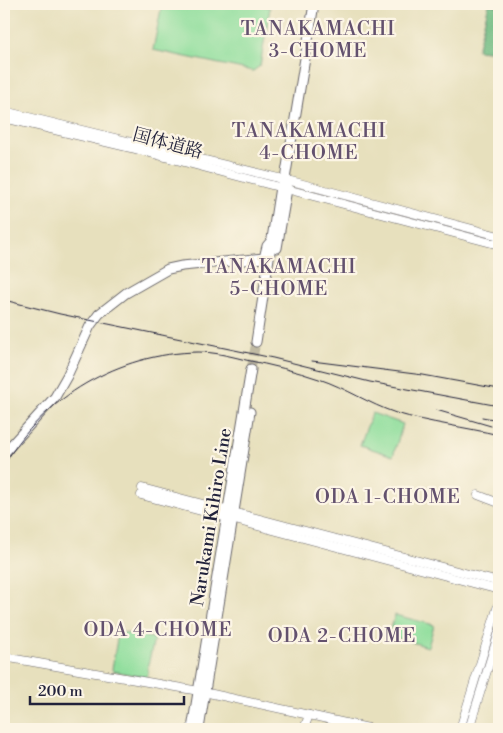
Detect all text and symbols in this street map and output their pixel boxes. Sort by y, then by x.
district label: TANAKAMACHI 3-CHOME [241,17,395,63]
district label: TANAKAMACHI 4-CHOME [232,119,386,165]
street label: 国体道路 [130,123,206,164]
district label: TANAKAMACHI 5-CHOME [202,255,356,301]
street label: Narukami Kihiro Line [186,426,237,608]
district label: ODA 1-CHOME [315,485,461,509]
district label: ODA 4-CHOME [83,618,233,642]
district label: ODA 2-CHOME [268,624,416,648]
scale bar [30,673,184,705]
text: 200 m [38,682,83,701]

